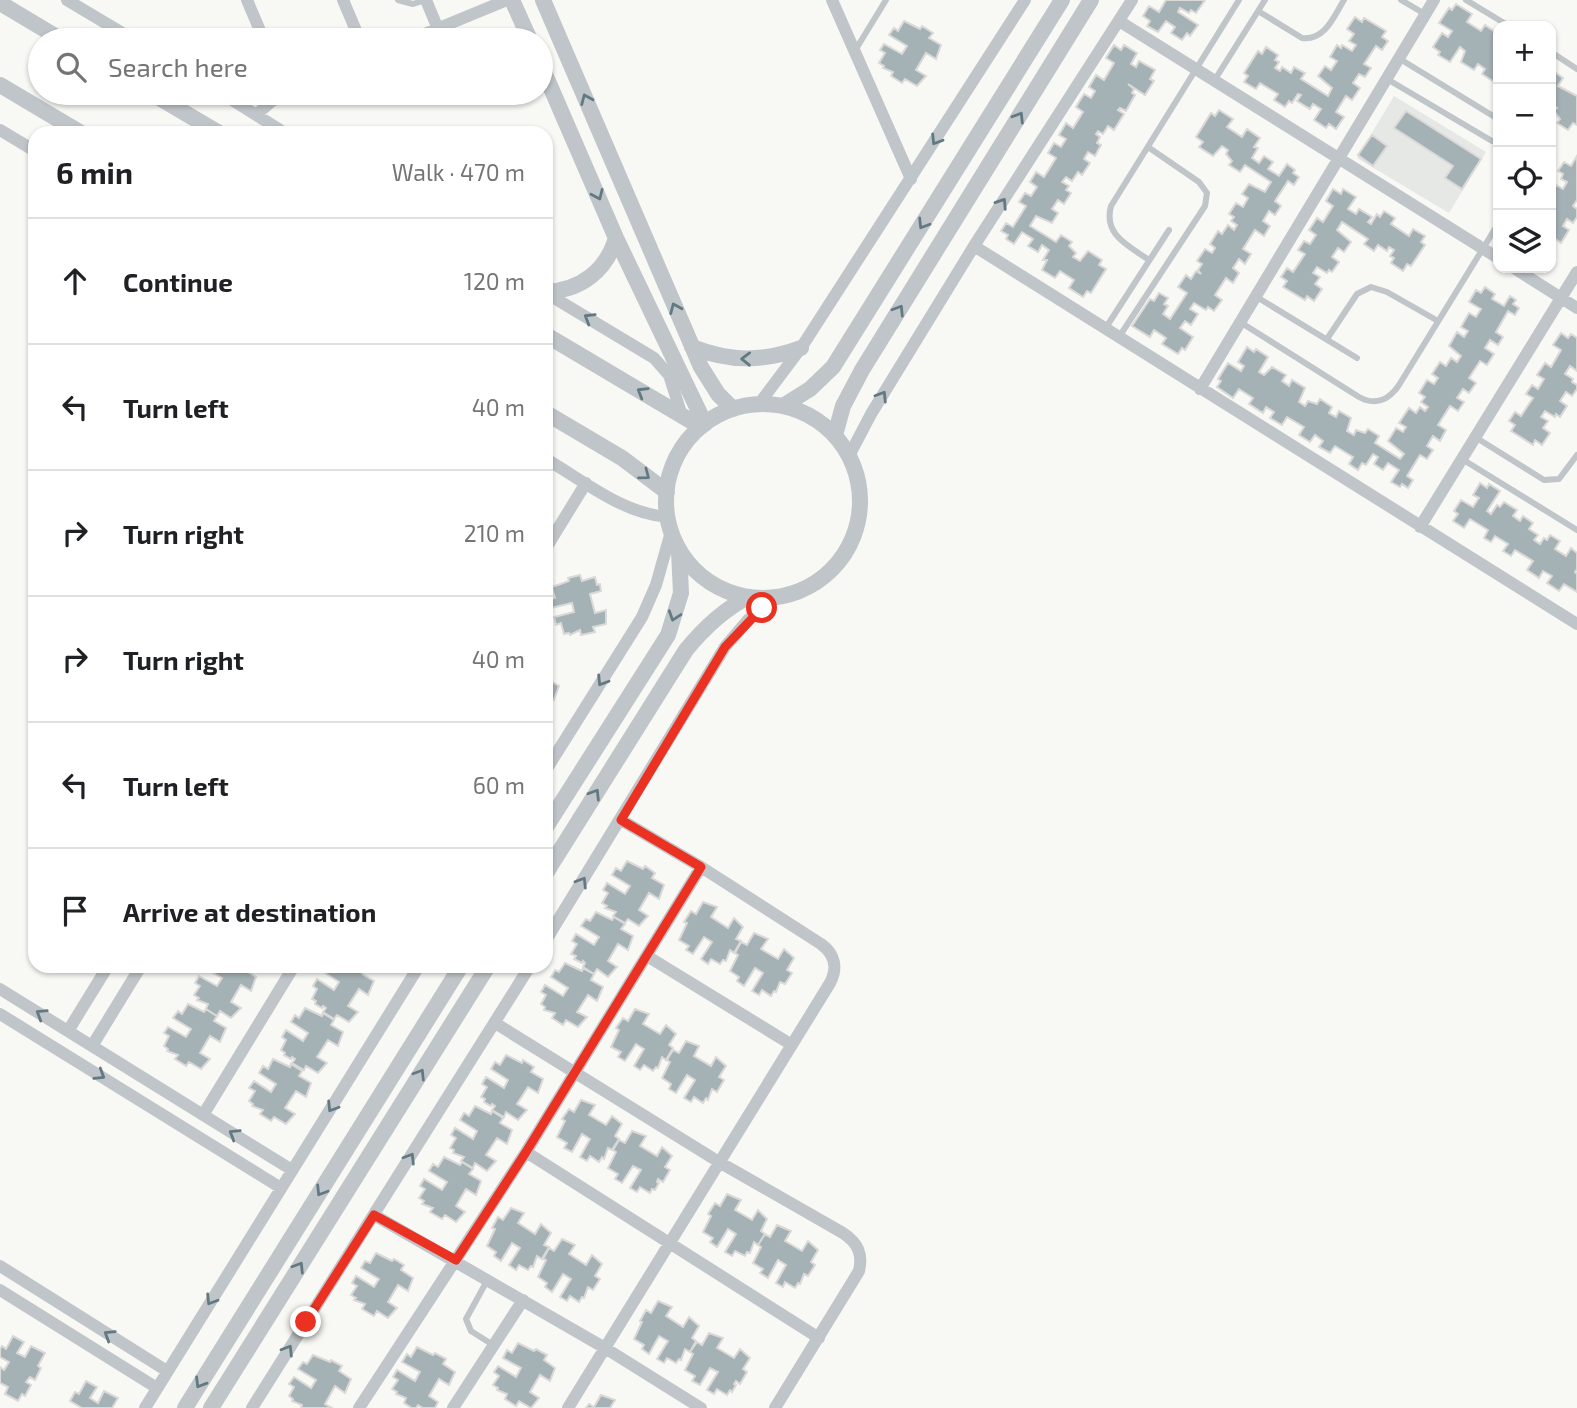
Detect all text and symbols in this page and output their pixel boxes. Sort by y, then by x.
map controls [1493,21,1556,273]
button: + [1493,21,1556,84]
search box [28,28,553,105]
icon: search [52,48,90,86]
text: Search here [108,51,248,82]
button: − [1493,84,1556,147]
one-way arrow [580,94,594,106]
one-way arrow [1010,111,1023,124]
one-way arrow [931,133,944,146]
button: locate [1493,147,1556,210]
text: 6 min [56,154,133,190]
text: Walk · 470 m [392,158,525,186]
one-way arrow [590,188,604,200]
one-way arrow [993,198,1006,211]
button: layers [1493,210,1556,273]
one-way arrow [918,217,931,230]
icon: ahead [56,262,94,300]
text: Continue [123,266,233,297]
text: 120 m [464,267,525,295]
one-way arrow [669,303,683,316]
one-way arrow [890,305,903,318]
one-way arrow [583,314,596,327]
one-way arrow [741,351,751,367]
one-way arrow [637,387,650,400]
icon: left [56,388,94,426]
one-way arrow [873,391,886,404]
text: Turn left [123,392,229,423]
text: 40 m [472,393,525,421]
one-way arrow [638,467,650,479]
icon: right [56,514,94,552]
text: Turn right [123,518,244,549]
text: 210 m [464,519,525,547]
route start [746,592,777,623]
one-way arrow [668,610,683,622]
icon: right [56,640,94,678]
text: Turn right [123,644,244,675]
text: 40 m [472,645,525,673]
one-way arrow [598,674,611,687]
icon: left [56,766,94,804]
text: Turn left [123,770,229,801]
text: 60 m [473,771,525,799]
one-way arrow [587,789,600,802]
one-way arrow [573,877,586,890]
icon: arrive [56,892,94,930]
text: Arrive at destination [123,896,376,927]
one-way arrow [36,1010,49,1023]
one-way arrow [92,1067,105,1080]
one-way arrow [411,1069,424,1082]
one-way arrow [327,1100,340,1113]
one-way arrow [229,1130,242,1143]
one-way arrow [401,1153,414,1166]
one-way arrow [317,1183,330,1196]
one-way arrow [291,1262,304,1275]
one-way arrow [207,1293,220,1306]
route end [290,1306,321,1337]
one-way arrow [104,1330,117,1343]
one-way arrow [280,1345,293,1358]
one-way arrow [195,1375,208,1388]

